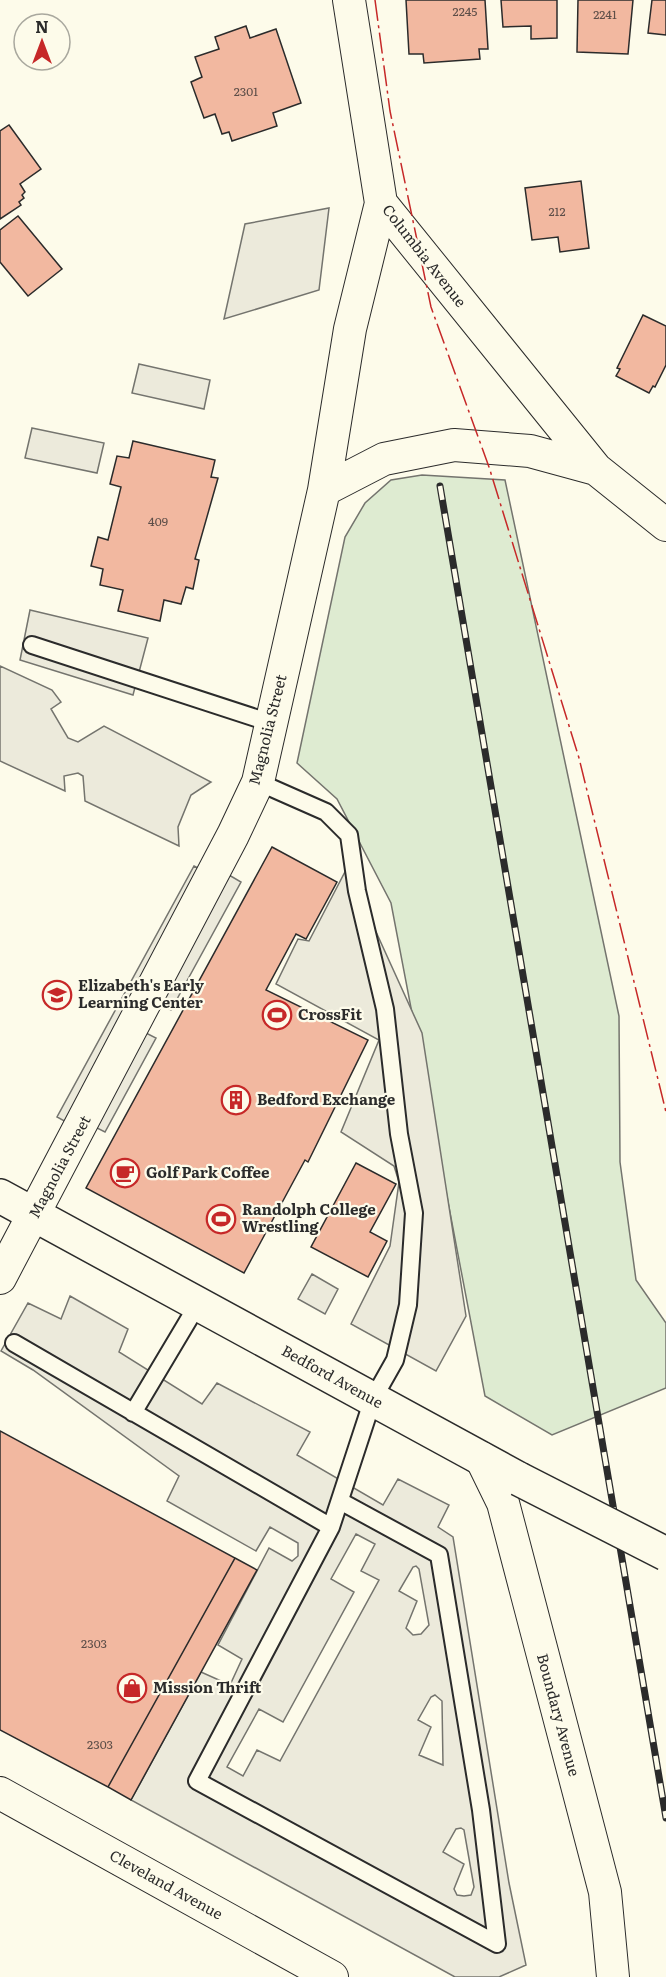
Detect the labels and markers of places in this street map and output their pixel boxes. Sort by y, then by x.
place label: Elizabeth's Early Learning Center [78,973,205,1013]
school or university icon: Elizabeth's Early Learning Center [41,979,73,1011]
sports icon: CrossFit [261,999,293,1031]
place label: CrossFit [298,1002,362,1025]
building icon: Bedford Exchange [220,1084,252,1116]
place label: Bedford Exchange [257,1087,396,1110]
cafe icon: Golf Park Coffee [109,1157,141,1189]
place label: Golf Park Coffee [146,1160,270,1183]
place label: Randolph College Wrestling [242,1197,376,1237]
sports icon: Randolph College Wrestling [205,1203,237,1235]
shop icon: Mission Thrift [116,1672,148,1704]
place label: Mission Thrift [153,1675,262,1698]

